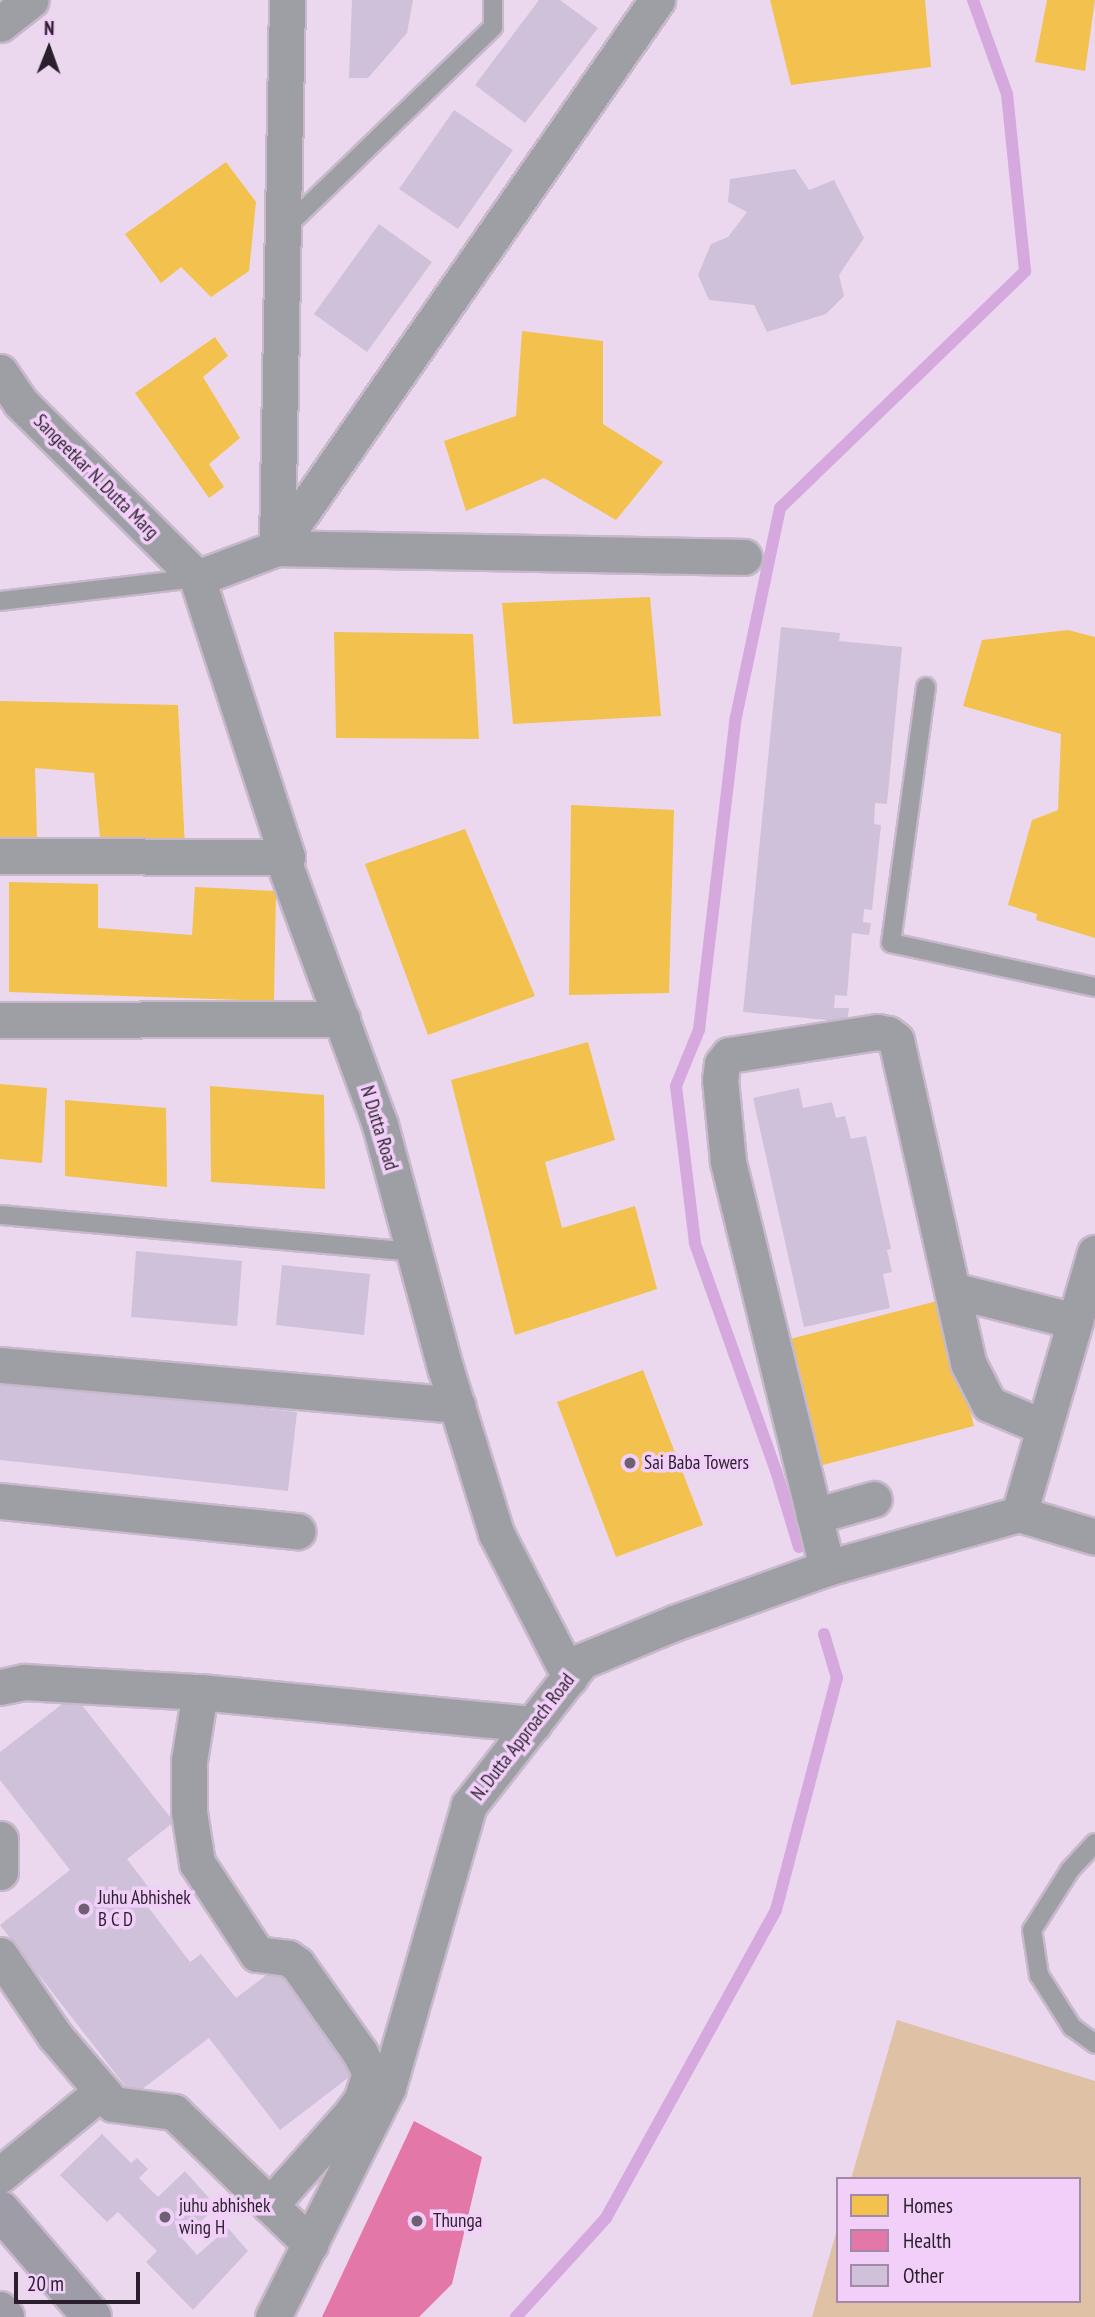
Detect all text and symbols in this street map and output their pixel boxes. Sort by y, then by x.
north arrow [14,14,84,84]
text: N [44,16,55,40]
street label: Sangeetkar N. Dutta Marg [28,409,164,545]
street label: N Dutta Road [355,1083,403,1173]
place label: Sai Baba Towers [644,1452,749,1474]
marker: Sai Baba Towers [622,1455,638,1471]
street label: N. Dutta Approach Road [466,1669,580,1805]
place label: Juhu Abhishek B C D [98,1887,191,1931]
marker: Juhu Abhishek B C D [76,1901,92,1917]
legend [836,2177,1081,2303]
text: Homes [903,2192,953,2219]
place label: juhu abhishek wing H [179,2195,270,2239]
marker: juhu abhishek wing H [157,2209,173,2225]
place label: Thunga [433,2210,482,2232]
marker: Thunga [407,2211,427,2231]
text: Health [903,2227,951,2254]
scale bar [18,2258,144,2302]
text: Other [903,2262,944,2289]
text: 20 m [27,2270,64,2297]

